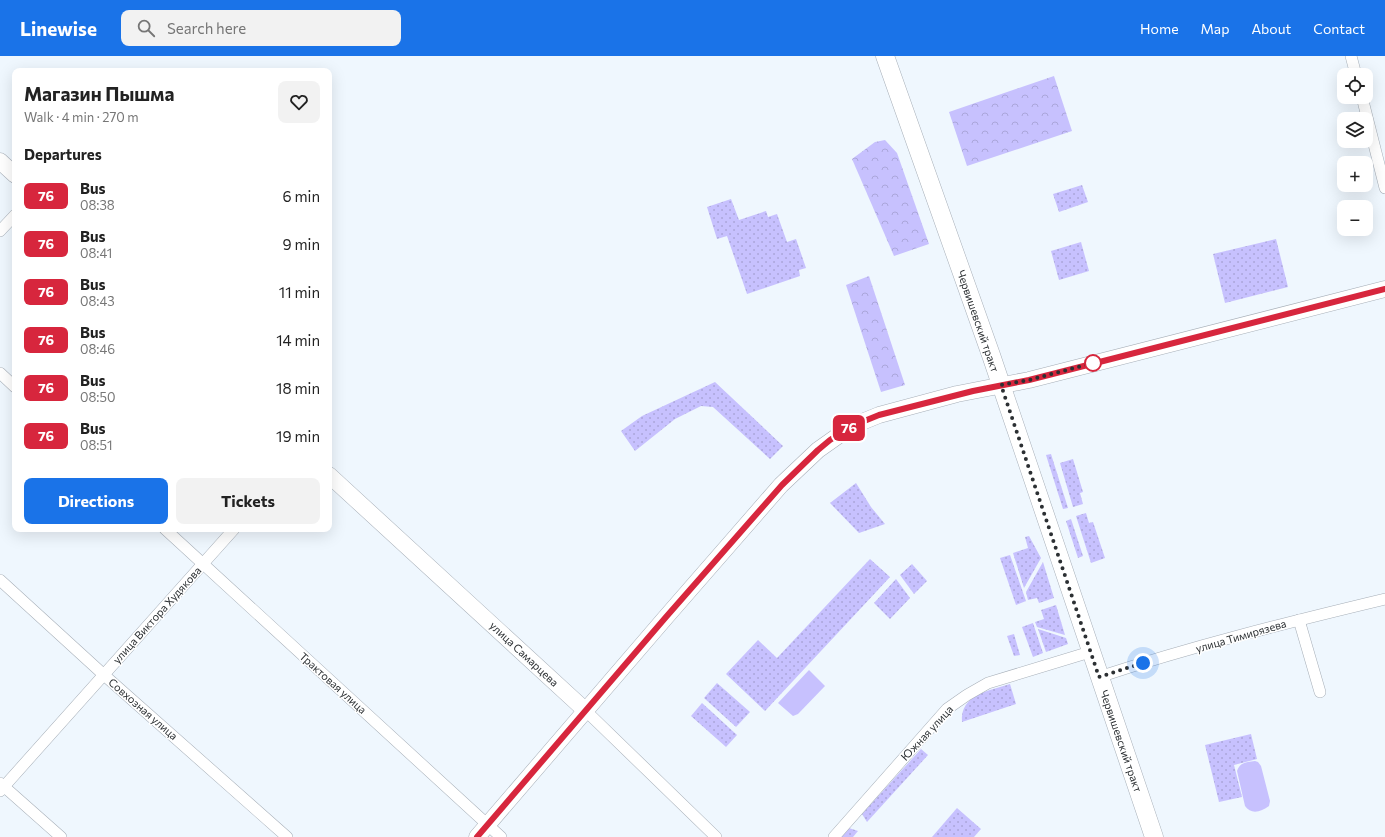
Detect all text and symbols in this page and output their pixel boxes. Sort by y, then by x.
search box [121,10,401,46]
text: Linewise [20,17,97,40]
icon: search [135,17,157,39]
text: Search here [167,19,246,37]
text: Home [1140,20,1179,37]
text: Map [1201,20,1229,37]
text: About [1251,20,1291,37]
text: Contact [1313,20,1365,37]
map controls [1337,68,1373,236]
button: locate [1337,68,1373,104]
button: heart [278,81,320,123]
text: Магазин Пышма [24,82,174,105]
text: Walk · 4 min · 270 m [24,109,139,125]
button: layers [1337,112,1373,148]
text: Departures [24,145,102,163]
button: + [1337,156,1373,192]
text: Bus [80,179,105,197]
text: 76 [38,187,54,204]
text: 6 min [282,187,320,205]
text: 08:38 [80,197,115,213]
button: − [1337,200,1373,236]
text: Bus [80,227,105,245]
text: 76 [38,235,54,252]
text: 9 min [282,235,320,253]
text: 08:41 [80,245,112,261]
street label: Червишевский тракт [955,268,1002,374]
text: Bus [80,275,105,293]
text: 76 [38,283,54,300]
text: 11 min [279,283,320,301]
text: 08:43 [80,293,115,309]
text: Bus [80,323,105,341]
text: 76 [38,331,54,348]
text: 14 min [276,331,320,349]
text: 08:46 [80,341,115,357]
unlabelled marker [1084,354,1102,372]
text: Bus [80,371,105,389]
text: 76 [38,379,54,396]
text: 18 min [276,379,320,397]
text: 08:50 [80,389,115,405]
line badge: 76 [831,415,867,441]
text: Bus [80,419,105,437]
text: 76 [841,419,857,436]
text: 76 [38,427,54,444]
text: 19 min [276,427,320,445]
text: 08:51 [80,437,112,453]
button: Directions [24,478,168,524]
button: Tickets [176,478,320,524]
street label: улица Виктора Худякова [110,564,204,666]
street label: улица Тимирязева [1194,616,1288,655]
street label: улица Самарцева [487,618,561,689]
street label: Трактовая улица [297,649,369,716]
your location [1133,653,1153,673]
street label: Совхозная улица [106,675,181,742]
street label: Червишевский тракт [1098,688,1145,794]
street label: Южная улица [898,702,955,763]

